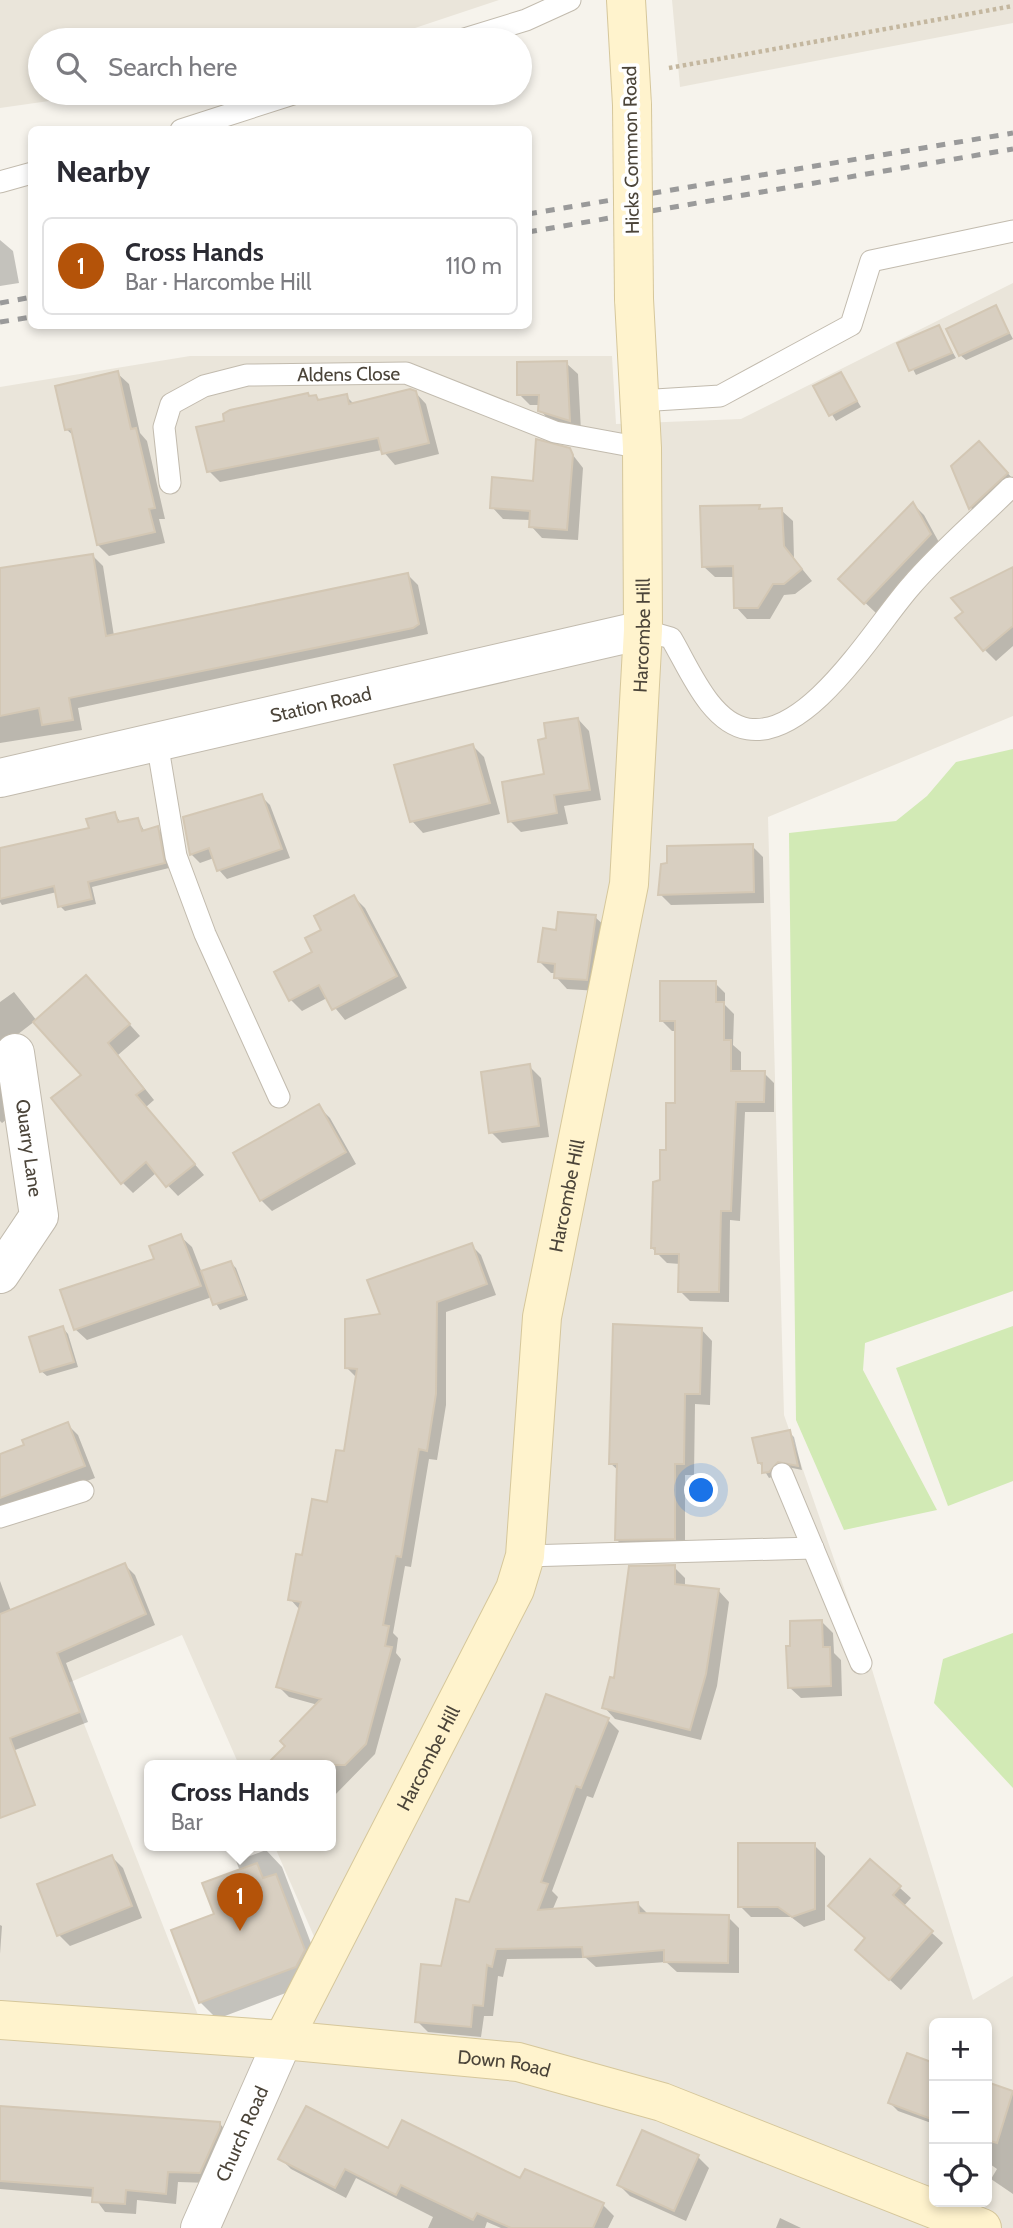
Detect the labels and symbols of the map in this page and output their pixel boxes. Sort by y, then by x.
street label: Hicks Common Road [618,66,644,234]
street label: Aldens Close [297,362,401,386]
street label: Harcombe Hill [628,577,655,693]
street label: Station Road [268,681,373,727]
street label: Quarry Lane [11,1098,47,1199]
street label: Harcombe Hill [544,1137,589,1254]
your location [684,1473,718,1507]
street label: Harcombe Hill [392,1701,465,1814]
pin: 1 [217,1873,263,1931]
street label: Down Road [456,2045,553,2082]
street label: Church Road [210,2082,273,2185]

